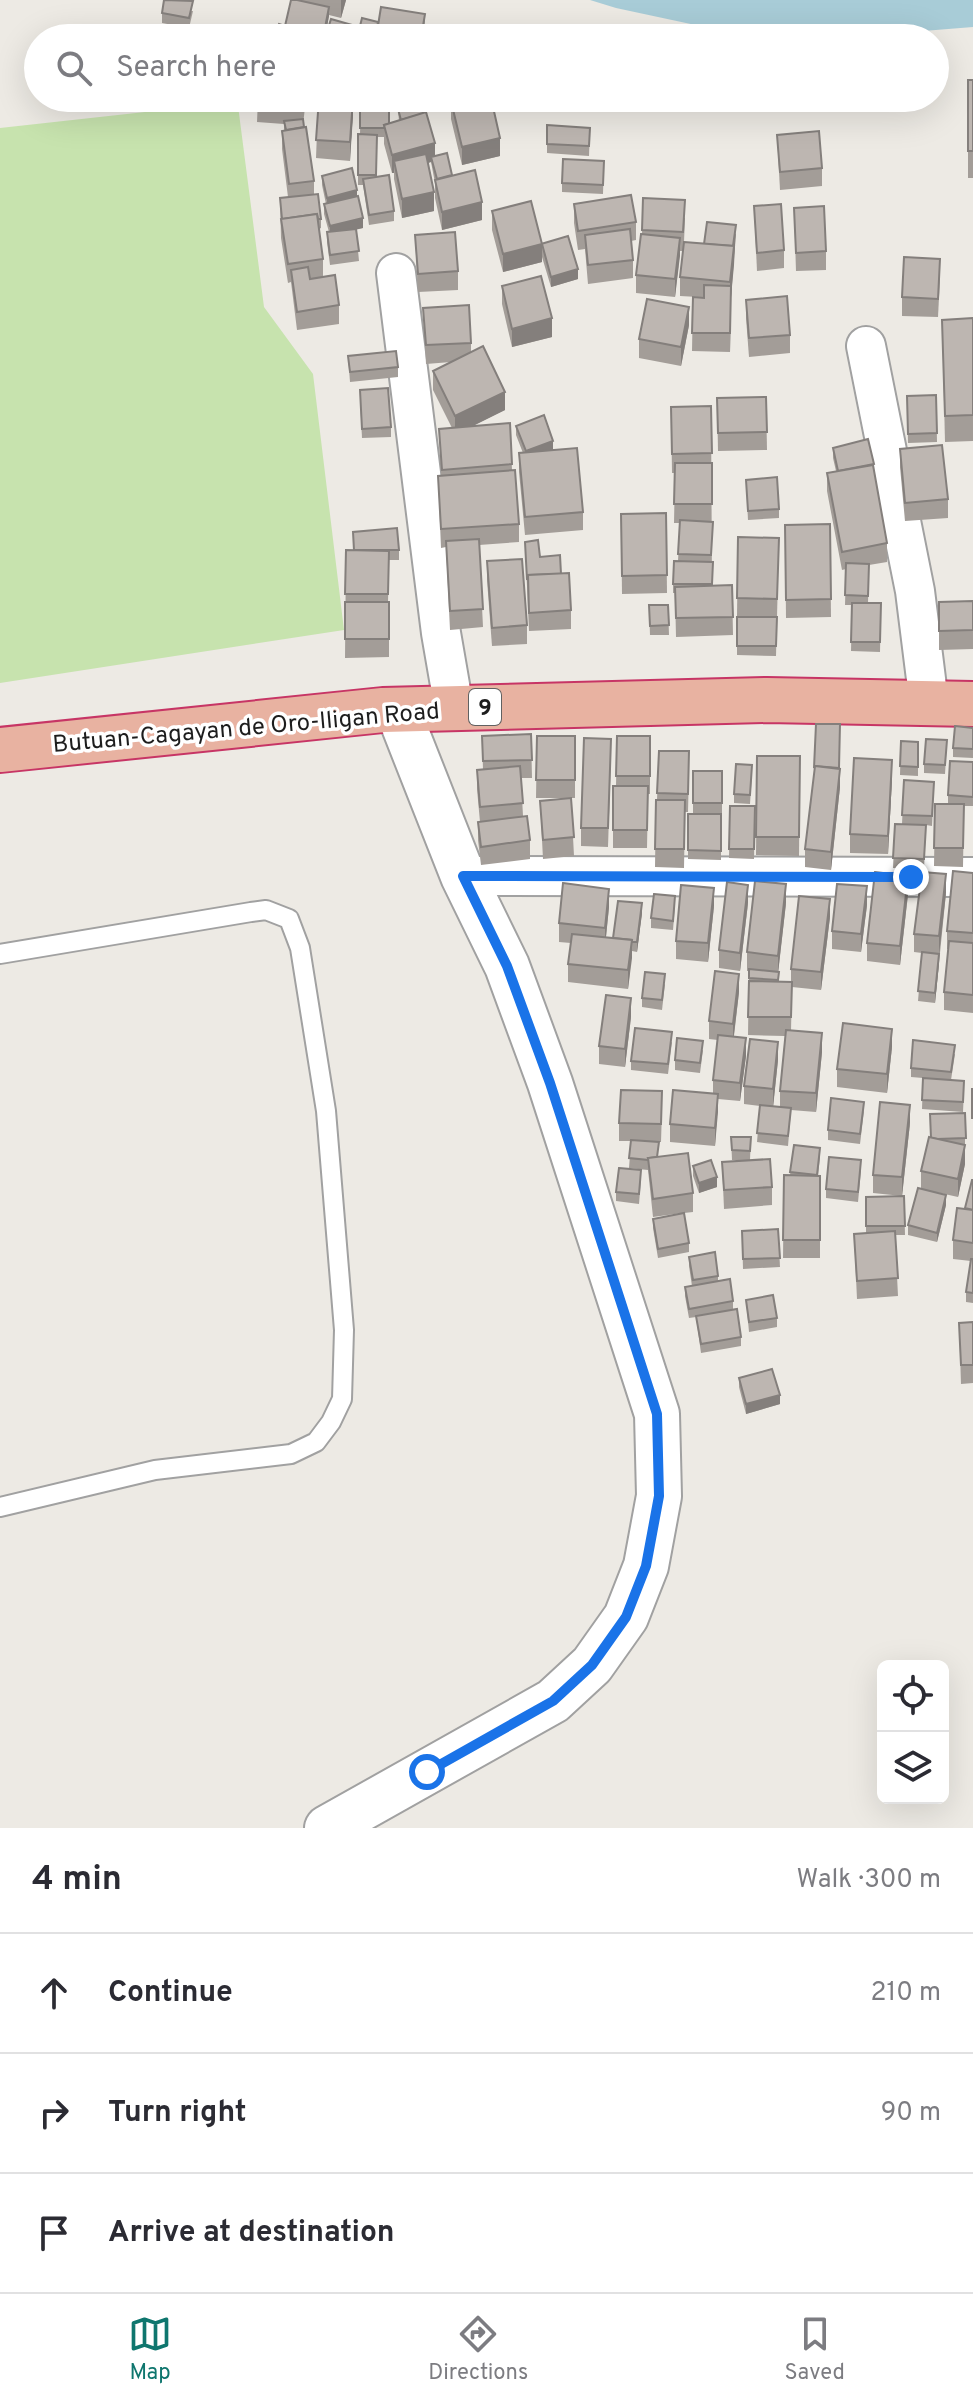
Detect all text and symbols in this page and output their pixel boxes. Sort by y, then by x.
search box [24,24,949,112]
icon: search [52,46,96,90]
text: Search here [116,50,276,87]
road number: 9 [469,689,501,725]
street label: Butuan-Cagayan de Oro-Iligan Road [51,697,441,761]
route end [893,859,929,895]
map controls [877,1660,949,1804]
button: locate [877,1660,949,1732]
button: layers [877,1732,949,1804]
route start [409,1754,445,1790]
text: 4 min [32,1859,122,1902]
text: Walk · 300 m [797,1864,941,1897]
icon: ahead [32,1971,76,2015]
text: Continue [108,1975,233,2012]
text: 210 m [871,1977,941,2010]
icon: right [32,2091,76,2135]
text: Turn right [108,2095,246,2132]
text: 90 m [881,2097,941,2130]
icon: arrive [32,2211,76,2255]
text: Arrive at destination [108,2215,394,2252]
tab: Map [128,2312,172,2387]
tab: Directions [428,2312,528,2387]
tab: Saved [784,2312,845,2387]

